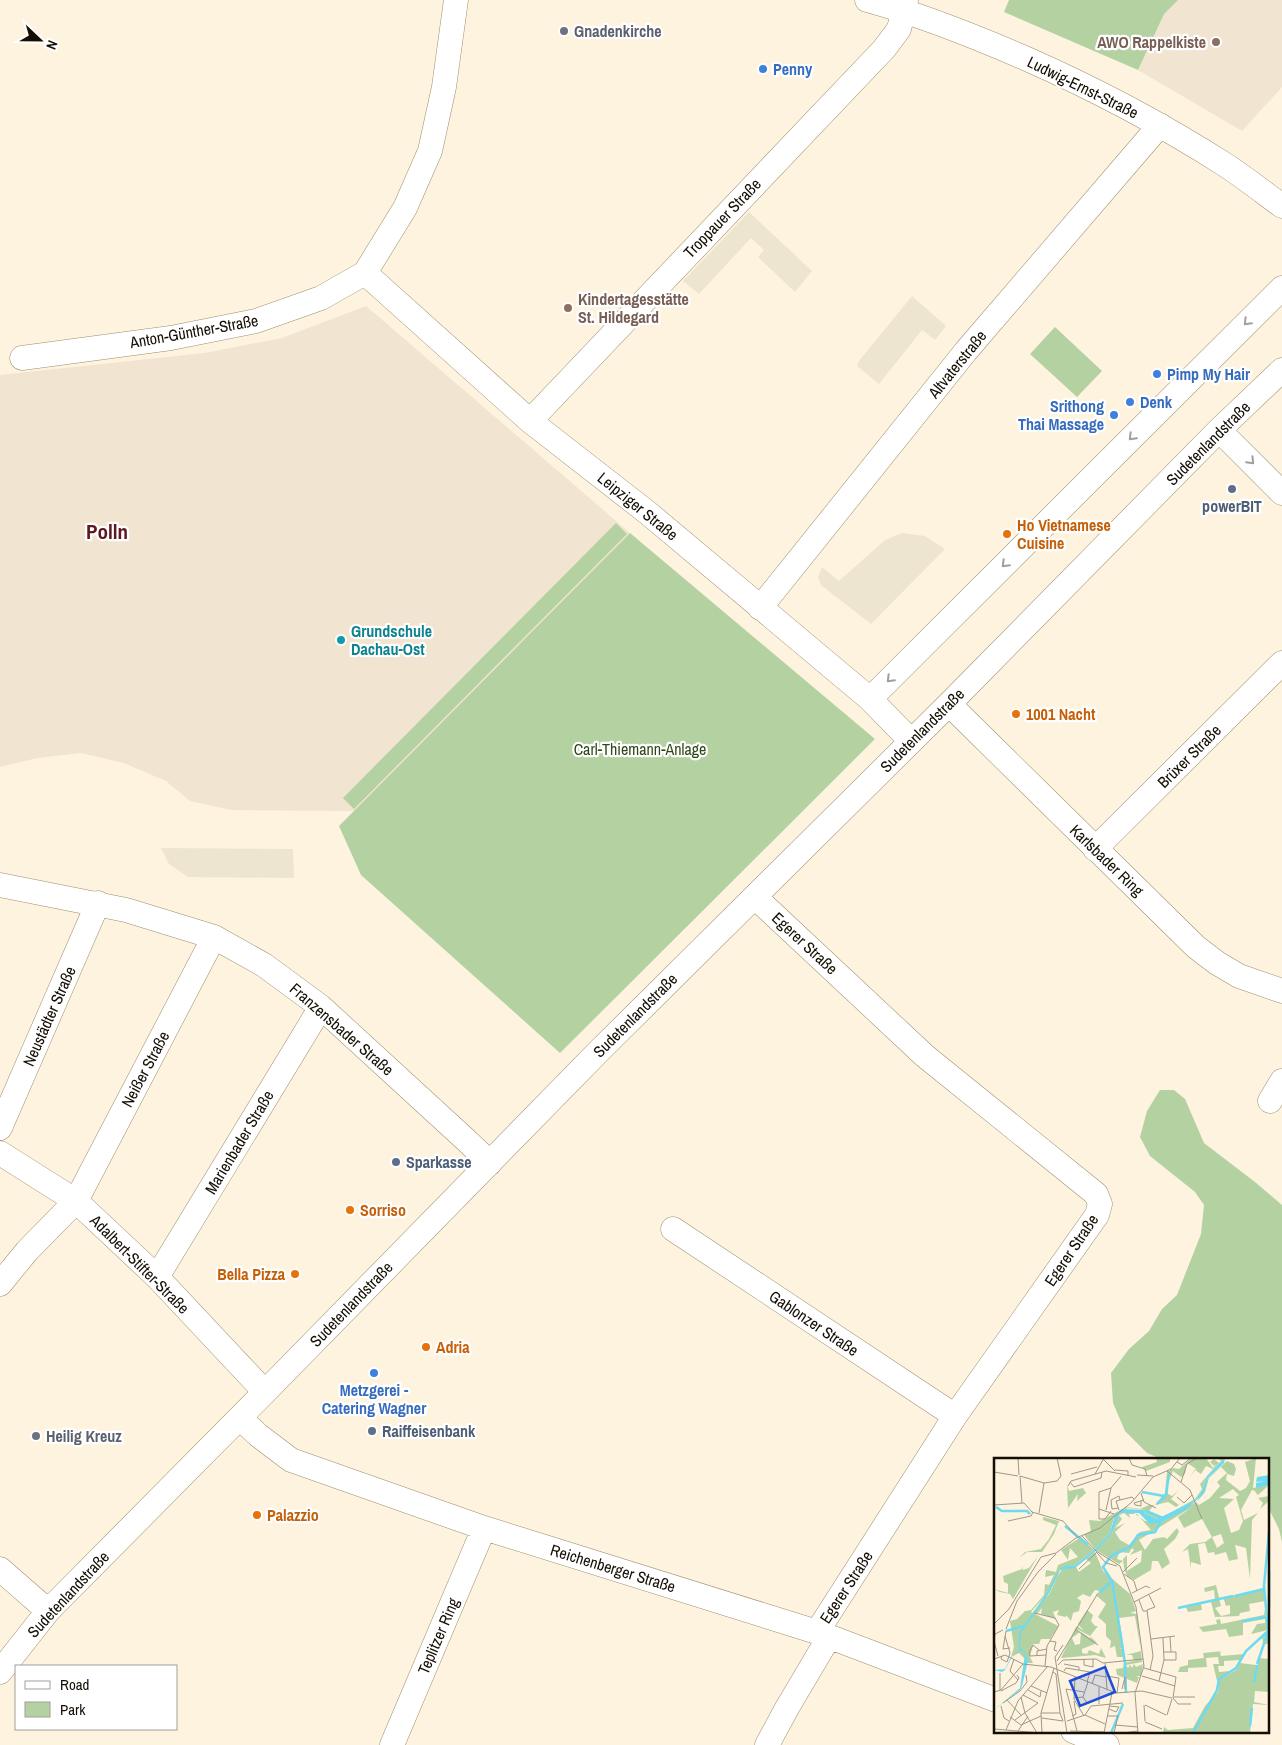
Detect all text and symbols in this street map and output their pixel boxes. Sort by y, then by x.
north arrow [15,15,65,65]
place label: Gnadenkirche [574,20,662,42]
marker: Gnadenkirche [558,25,570,37]
place label: AWO Rappelkiste [1097,31,1206,53]
marker: AWO Rappelkiste [1210,36,1222,48]
text: N [42,38,62,52]
street label: Ludwig-Ernst-Straße [1024,51,1142,123]
place label: Penny [773,58,813,80]
marker: Penny [757,63,769,75]
street label: Troppauer Straße [678,173,766,263]
place label: Kindertagesstätte St. Hildegard [578,288,689,328]
marker: Kindertagesstätte St. Hildegard [562,302,574,314]
street label: Anton-Günther-Straße [127,309,260,353]
one-way arrow [1244,317,1253,326]
street label: Altvaterstraße [922,325,991,403]
place label: Pimp My Hair [1167,363,1251,385]
marker: Pimp My Hair [1151,368,1163,380]
place label: Denk [1140,391,1173,413]
place label: Srithong Thai Massage [1018,395,1104,435]
marker: Denk [1124,396,1136,408]
street label: Sudetenlandstraße [1161,396,1255,490]
marker: Srithong Thai Massage [1108,409,1120,421]
one-way arrow [1129,431,1138,440]
one-way arrow [1245,456,1254,465]
street label: Leipziger Straße [593,467,683,545]
marker: powerBIT [1226,483,1238,495]
place label: powerBIT [1202,495,1262,517]
place label: Ho Vietnamese Cuisine [1017,514,1111,554]
district label: Polln [86,517,128,546]
marker: Ho Vietnamese Cuisine [1001,528,1013,540]
one-way arrow [1002,558,1011,567]
place label: Grundschule Dachau-Ost [351,620,432,660]
marker: Grundschule Dachau-Ost [335,634,347,646]
one-way arrow [887,673,896,682]
street label: Sudetenlandstraße [875,683,969,777]
place label: 1001 Nacht [1026,703,1096,725]
marker: 1001 Nacht [1010,708,1022,720]
street label: Brüxer Straße [1152,719,1226,793]
park label: Carl-Thiemann-Anlage [574,738,706,760]
street label: Karlsbader Ring [1065,819,1149,901]
street label: Egerer Straße [767,907,843,979]
street label: Neustädter Straße [17,963,81,1069]
street label: Sudetenlandstraße [588,968,682,1062]
street label: Franzensbader Straße [285,978,399,1080]
street label: Neißer Straße [116,1027,174,1111]
street label: Marienbader Straße [199,1086,279,1198]
place label: Sparkasse [406,1151,472,1173]
marker: Sparkasse [390,1156,402,1168]
place label: Sorriso [360,1199,406,1221]
marker: Sorriso [344,1204,356,1216]
street label: Adalbert-Stifter-Straße [85,1209,194,1318]
street label: Egerer Straße [1039,1210,1103,1290]
street label: Sudetenlandstraße [305,1256,397,1352]
place label: Bella Pizza [217,1263,286,1285]
marker: Bella Pizza [289,1268,301,1280]
street label: Gablonzer Straße [765,1285,863,1361]
place label: Adria [436,1336,470,1358]
marker: Adria [420,1341,432,1353]
marker: Metzgerei - Catering Wagner [368,1367,380,1379]
place label: Metzgerei - Catering Wagner [322,1379,427,1419]
place label: Raiffeisenbank [382,1420,476,1442]
place label: Heilig Kreuz [46,1425,122,1447]
marker: Raiffeisenbank [366,1425,378,1437]
marker: Heilig Kreuz [30,1430,42,1442]
inset map [994,1458,1270,1732]
place label: Palazzio [267,1504,319,1526]
marker: Palazzio [251,1509,263,1521]
street label: Reichenberger Straße [548,1539,678,1597]
street label: Sudetenlandstraße [22,1546,114,1642]
street label: Egerer Straße [814,1546,878,1628]
street label: Teplitzer Ring [412,1594,464,1678]
legend [15,1665,178,1730]
text: Road [60,1674,89,1695]
text: Park [60,1699,86,1720]

